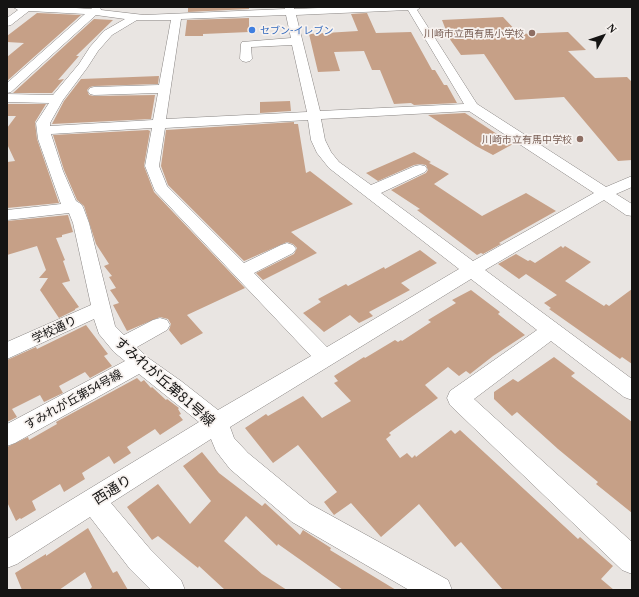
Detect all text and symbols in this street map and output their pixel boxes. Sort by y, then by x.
north arrow [583,16,623,56]
text: N [605,21,619,35]
place label: セブン-イレブン [260,24,333,36]
marker: セブン-イレブン [247,25,257,35]
place label: 川崎市立西有馬小学校 [424,27,524,39]
marker: 川崎市立西有馬小学校 [527,28,537,38]
place label: 川崎市立有馬中学校 [482,133,572,145]
marker: 川崎市立有馬中学校 [575,134,585,144]
street label: 学校通り [29,312,79,346]
street label: すみれが丘第81号線 [111,333,219,429]
street label: すみれが丘第54号線 [22,366,124,432]
street label: 西通り [90,471,134,507]

